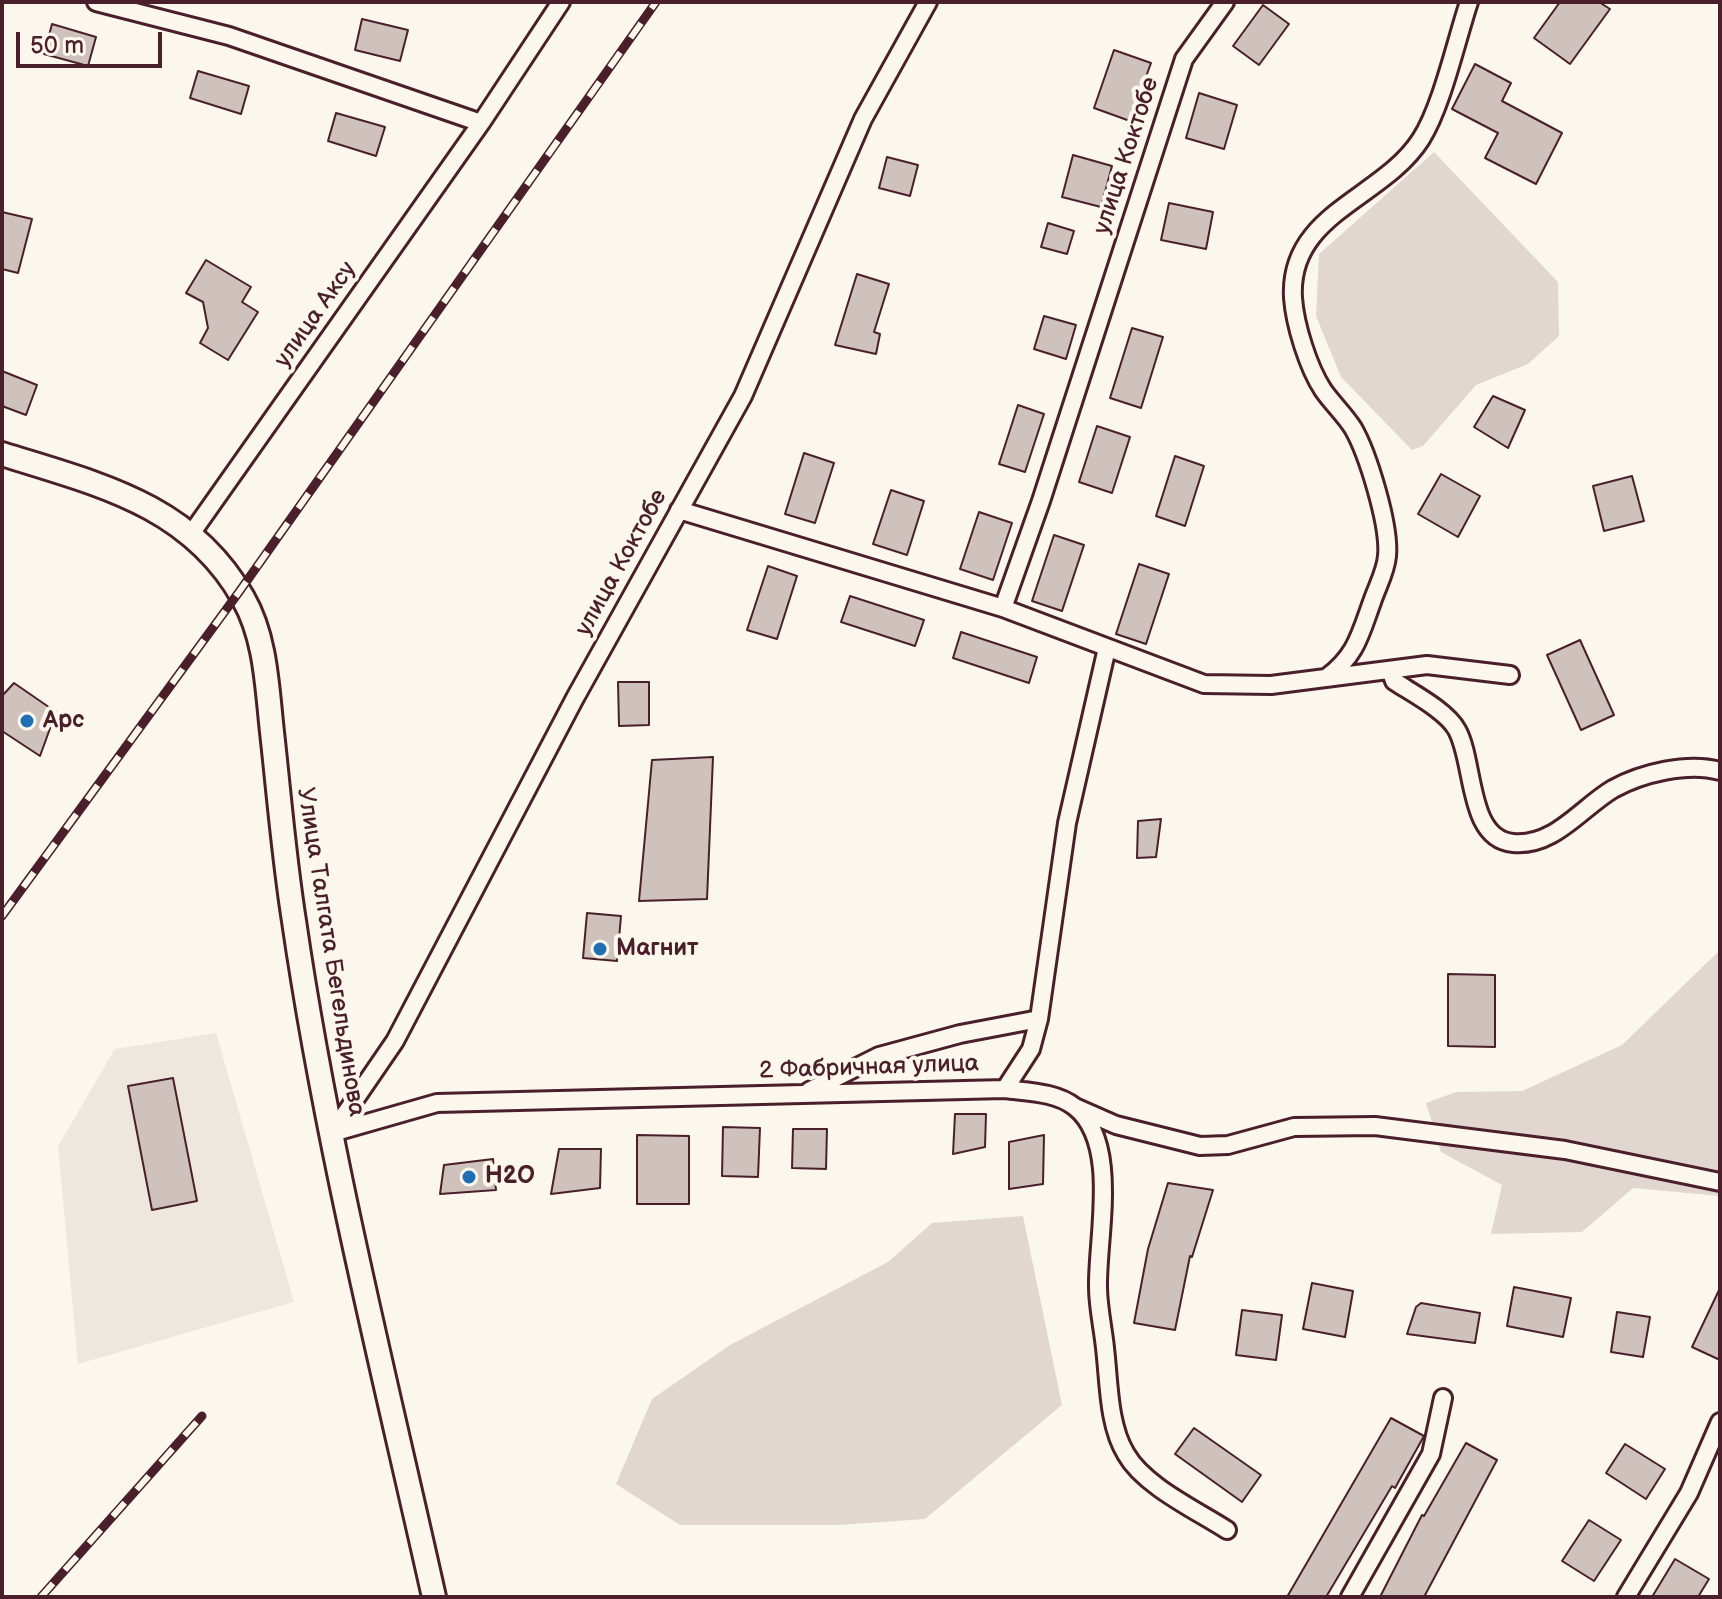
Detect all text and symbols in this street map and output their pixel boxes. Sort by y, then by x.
scale bar [20,16,166,66]
text: 50 m [30,31,84,60]
street label: улица Коктобе [1088,74,1166,238]
street label: улица Аксу [269,257,363,373]
street label: улица Коктобе [570,485,674,641]
place label: Арс [43,707,84,735]
marker: Арс [18,712,36,730]
street label: Улица Талгата Бегельдинова [290,785,370,1119]
place label: Магнит [616,935,698,963]
marker: Магнит [591,940,609,958]
street label: 2 Фабричная улица [759,1050,979,1086]
place label: H2O [485,1163,535,1191]
marker: H2O [460,1168,478,1186]

